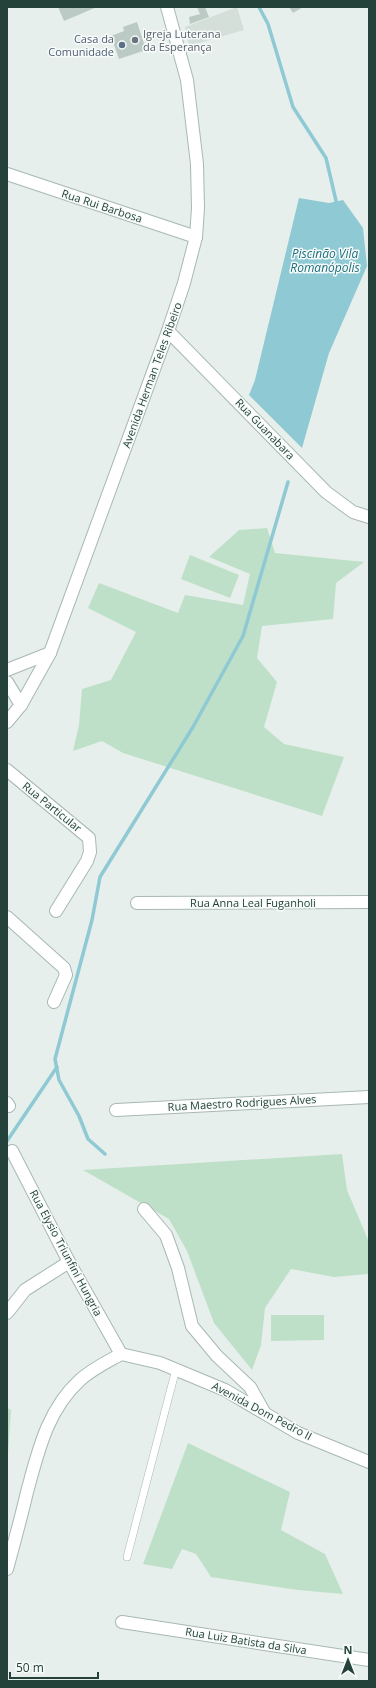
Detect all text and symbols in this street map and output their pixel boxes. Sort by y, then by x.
place label: Igreja Luterana da Esperança [143,26,221,54]
place label: Casa da Comunidade [48,31,114,59]
marker: Igreja Luterana da Esperança [130,35,140,45]
marker: Casa da Comunidade [117,40,127,50]
street label: Rua Rui Barbosa [60,185,144,226]
water label: Piscinão Vila Romanópolis [290,245,360,276]
street label: Avenida Herman Teles Ribeiro [118,299,185,450]
street label: Rua Guanabara [232,395,298,463]
street label: Rua Particular [20,778,85,835]
street label: Rua Anna Leal Fuganholi [190,895,316,910]
street label: Rua Maestro Rodrigues Alves [167,1091,317,1114]
street label: Rua Elysio Triunfini Hungria [27,1187,106,1319]
street label: Avenida Dom Pedro II [210,1378,315,1443]
street label: Rua Luiz Batista da Silva [184,1623,308,1658]
north arrow [328,1640,368,1680]
text: N [344,1642,352,1657]
scale bar [10,1654,98,1680]
text: 50 m [16,1659,44,1676]

